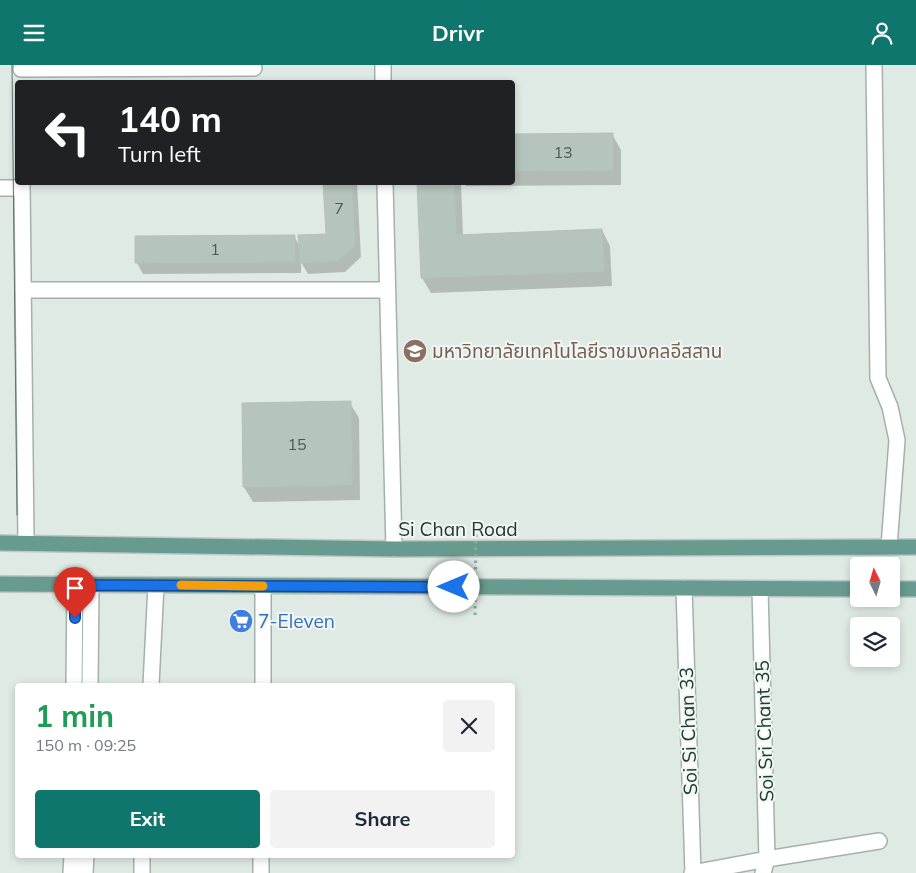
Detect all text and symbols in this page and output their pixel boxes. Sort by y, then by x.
icon: menu [20,19,48,47]
text: Drivr [432,19,484,47]
icon: person [868,19,896,47]
text: 140 m [118,97,222,141]
icon: left [35,100,100,165]
text: Turn left [118,140,201,168]
house number: 13 [553,142,573,162]
house number: 7 [334,198,344,218]
house number: 1 [210,239,220,259]
school or university icon: มหาวิทยาลัยเทคโนโลยีราชมงคลอีสสาน [402,338,428,364]
place label: มหาวิทยาลัยเทคโนโลยีราชมงคลอีสสาน [432,339,722,363]
house number: 15 [287,434,307,454]
street label: Si Chan Road [398,517,518,541]
north arrow [850,557,900,607]
map controls [850,557,900,667]
position arrow [427,560,479,612]
pin [54,567,96,618]
icon: arrive [61,574,89,602]
supermarket icon: 7-Eleven [228,608,254,634]
place label: 7-Eleven [258,609,335,633]
button: layers [850,617,900,667]
street label: Soi Sri Chant 35 [750,660,778,802]
street label: Soi Si Chan 33 [674,667,702,795]
text: 1 min [35,697,114,735]
button: close [443,700,495,752]
text: 150 m · 09:25 [35,735,136,755]
button: Exit [35,790,260,848]
button: Share [270,790,495,848]

